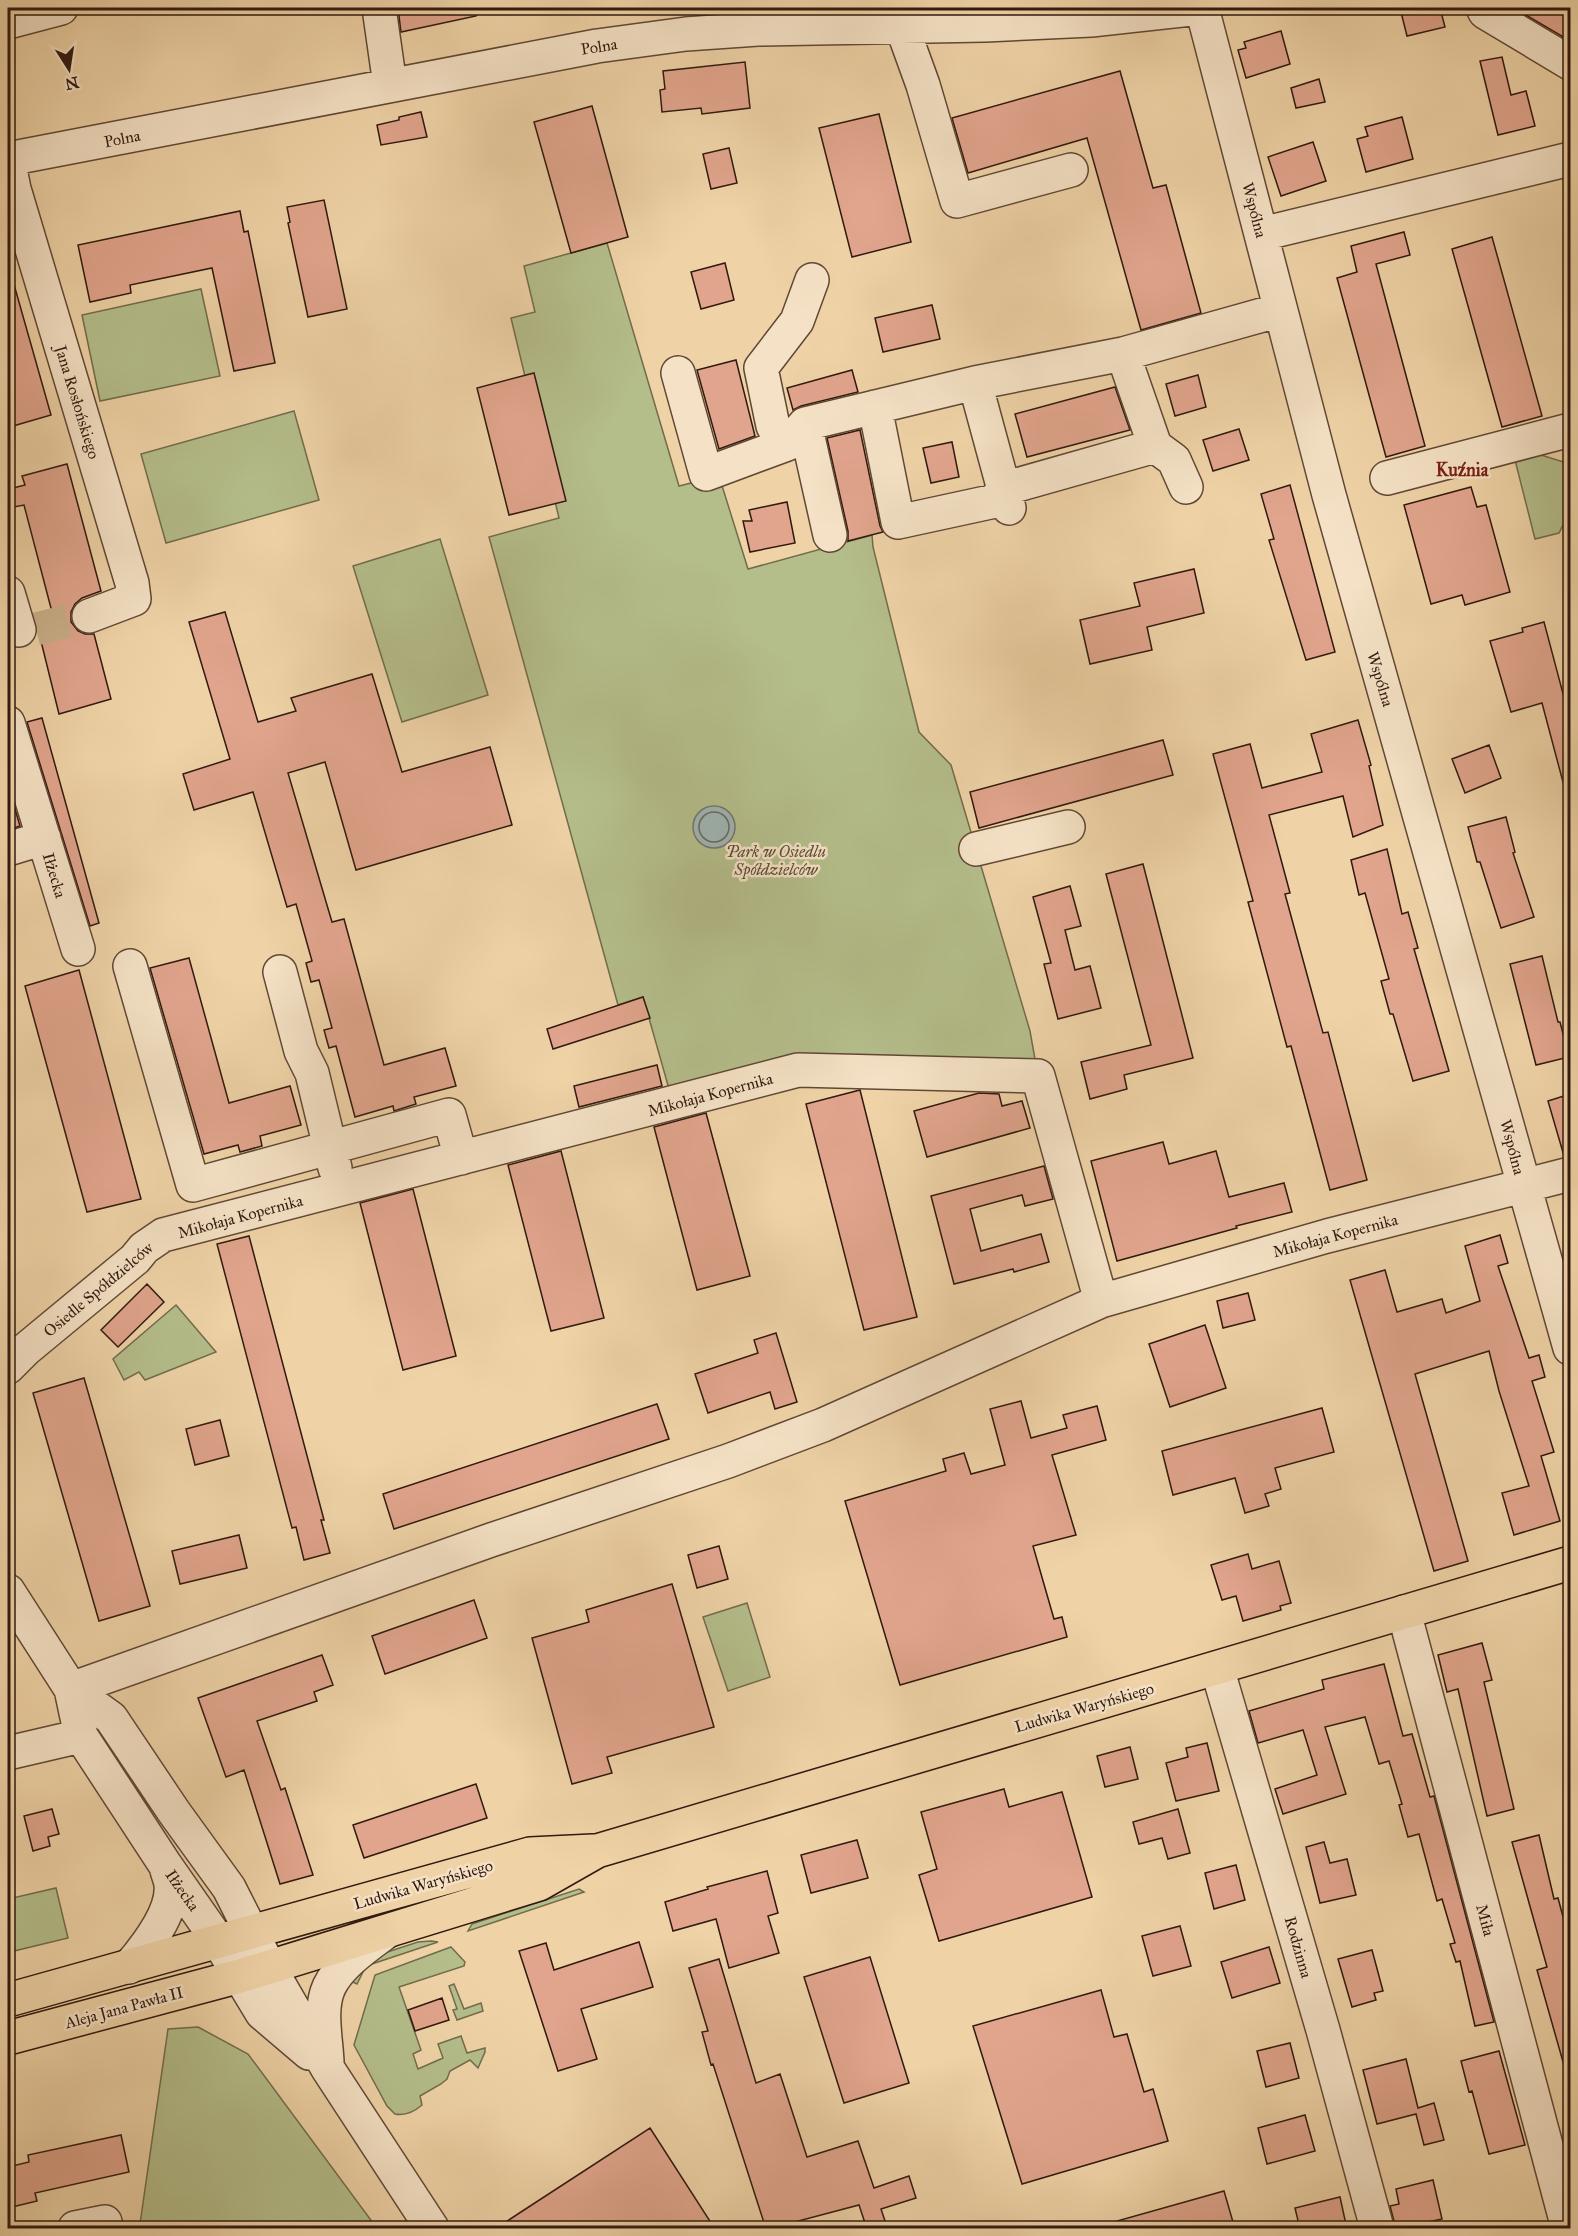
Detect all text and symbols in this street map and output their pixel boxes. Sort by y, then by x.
street label: Polna [579,34,619,59]
north arrow [39,39,99,99]
text: N [63,72,81,94]
street label: Polna [102,126,142,151]
street label: Wspólna [1238,180,1271,240]
street label: Jana Rosłońskiego [50,341,104,462]
district label: Kuźnia [1436,459,1489,481]
street label: Wspólna [1363,649,1398,709]
park label: Park w Osiedlu Spółdzielców [726,842,826,880]
street label: Iłżecka [39,850,70,900]
street label: Mikołaja Kopernika [646,1069,775,1120]
street label: Wspólna [1496,1117,1529,1177]
street label: Mikołaja Kopernika [176,1191,305,1242]
street label: Mikołaja Kopernika [1271,1210,1400,1261]
street label: Osiedle Spółdzielców [40,1238,157,1341]
street label: Ludwika Waryńskiego [1012,1679,1156,1737]
street label: Ludwika Waryńskiego [351,1856,495,1914]
street label: Iłżecka [162,1866,204,1915]
street label: Miła [1472,1902,1499,1938]
street label: Rodzinna [1281,1914,1316,1980]
street label: Aleja Jana Pawła II [62,1983,186,2034]

